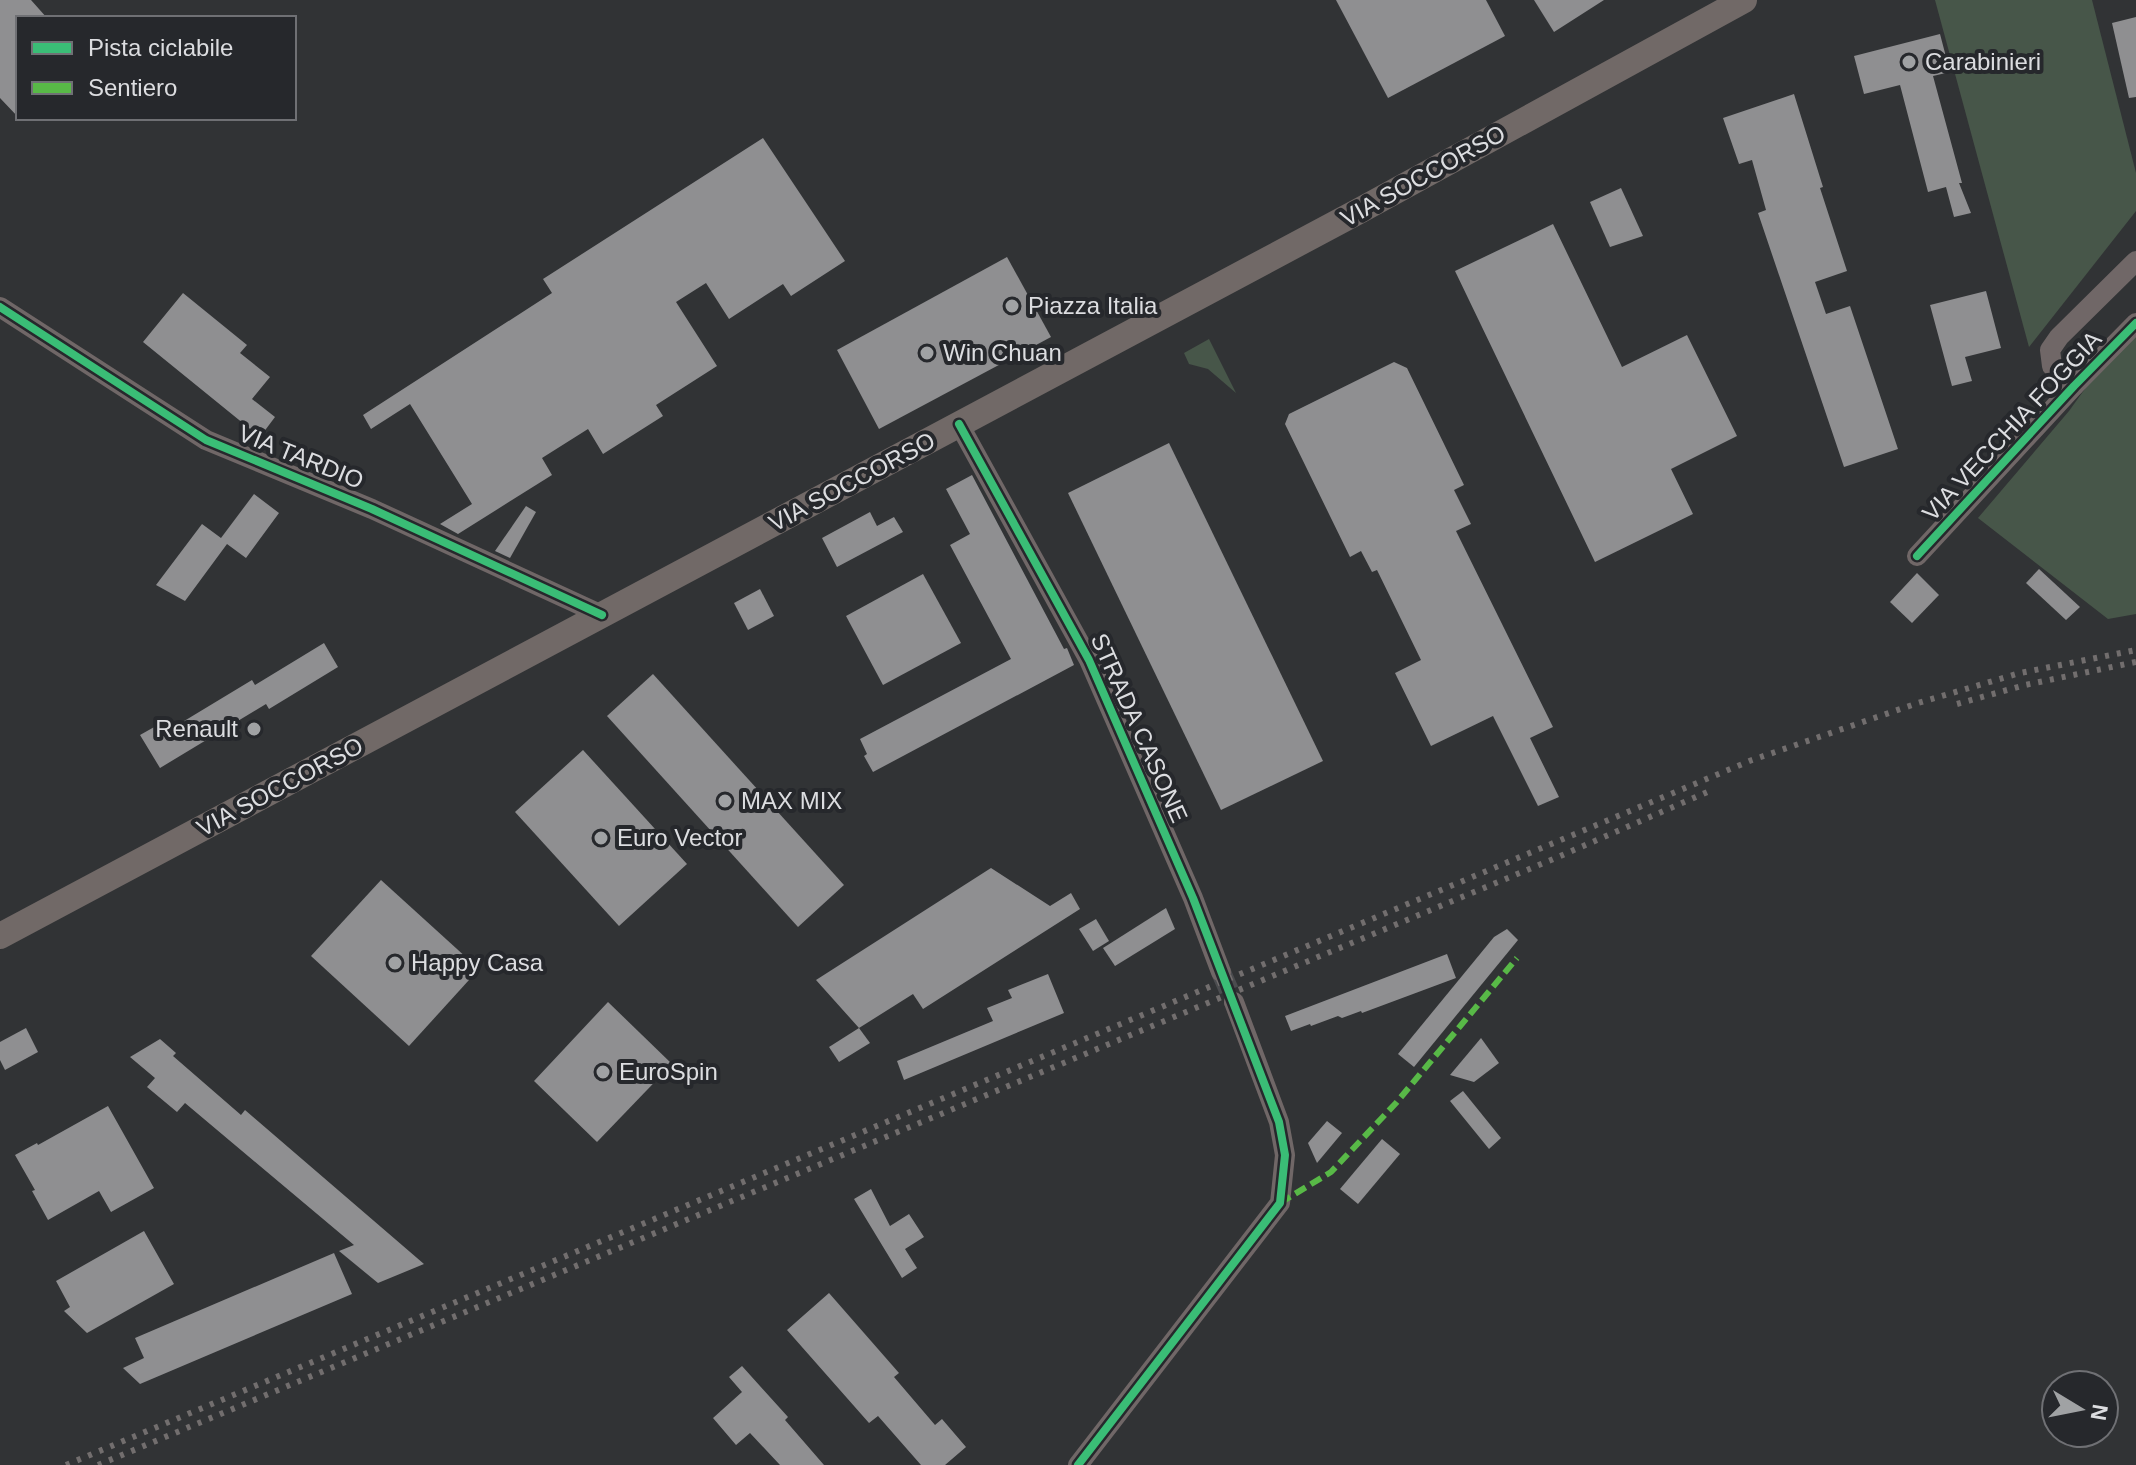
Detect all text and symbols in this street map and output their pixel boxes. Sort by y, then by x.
legend [16,16,296,120]
text: Pista ciclabile [88,34,233,61]
place label: Carabinieri [1925,48,2041,75]
marker: Carabinieri [1900,53,1918,71]
text: Sentiero [88,74,177,101]
street label: VIA SOCCORSO [1336,119,1510,232]
place label: Piazza Italia [1028,292,1158,319]
marker: Piazza Italia [1003,297,1021,315]
street label: VIA VECCHIA FOGGIA [1917,325,2107,526]
place label: Win Chuan [943,339,1062,366]
marker: Win Chuan [918,344,936,362]
street label: VIA TARDIO [235,419,368,494]
street label: VIA SOCCORSO [764,426,939,537]
street label: STRADA CASONE [1086,629,1193,826]
place label: Renault [155,715,238,742]
marker: Renault [245,720,263,738]
street label: VIA SOCCORSO [192,731,367,842]
place label: MAX MIX [741,787,842,814]
marker: MAX MIX [716,792,734,810]
place label: Euro Vector [617,824,742,851]
marker: Euro Vector [592,829,610,847]
place label: Happy Casa [411,949,544,976]
marker: Happy Casa [386,954,404,972]
place label: EuroSpin [619,1058,718,1085]
marker: EuroSpin [594,1063,612,1081]
north arrow [2040,1369,2120,1449]
text: N [2086,1402,2113,1422]

